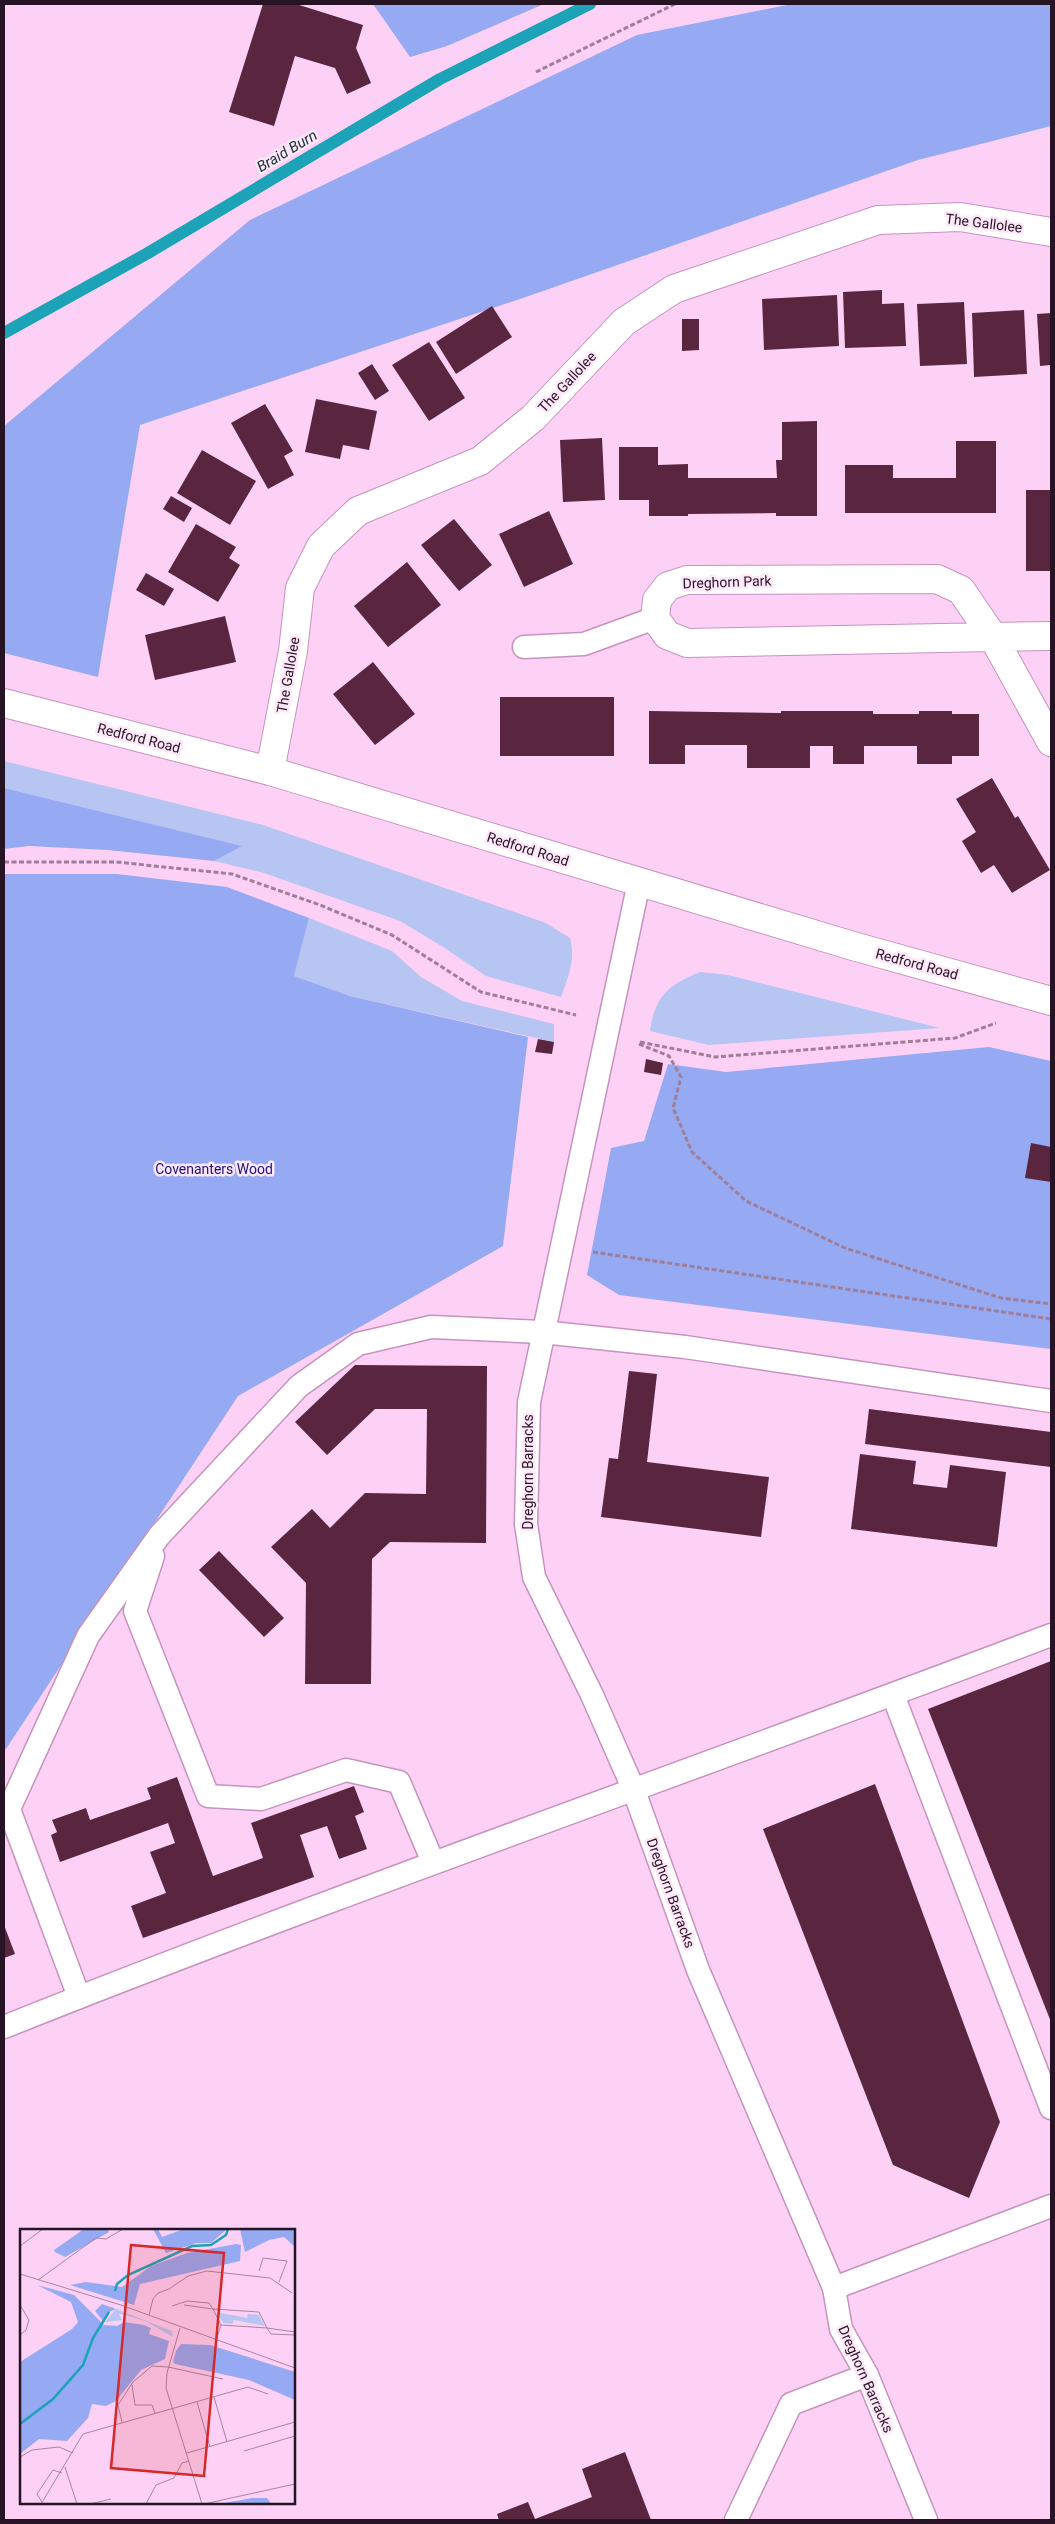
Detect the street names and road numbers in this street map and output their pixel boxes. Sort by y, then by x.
street label: The Gallolee [945,210,1023,236]
street label: The Gallolee [535,348,599,416]
street label: Dreghorn Park [682,572,773,592]
street label: The Gallolee [273,636,303,714]
street label: Redford Road [96,720,182,756]
street label: Redford Road [485,829,571,869]
street label: Redford Road [874,945,960,983]
street label: Dreghorn Barracks [520,1414,536,1530]
street label: Dreghorn Barracks [644,1836,698,1950]
street label: Dreghorn Barracks [835,2323,897,2435]

